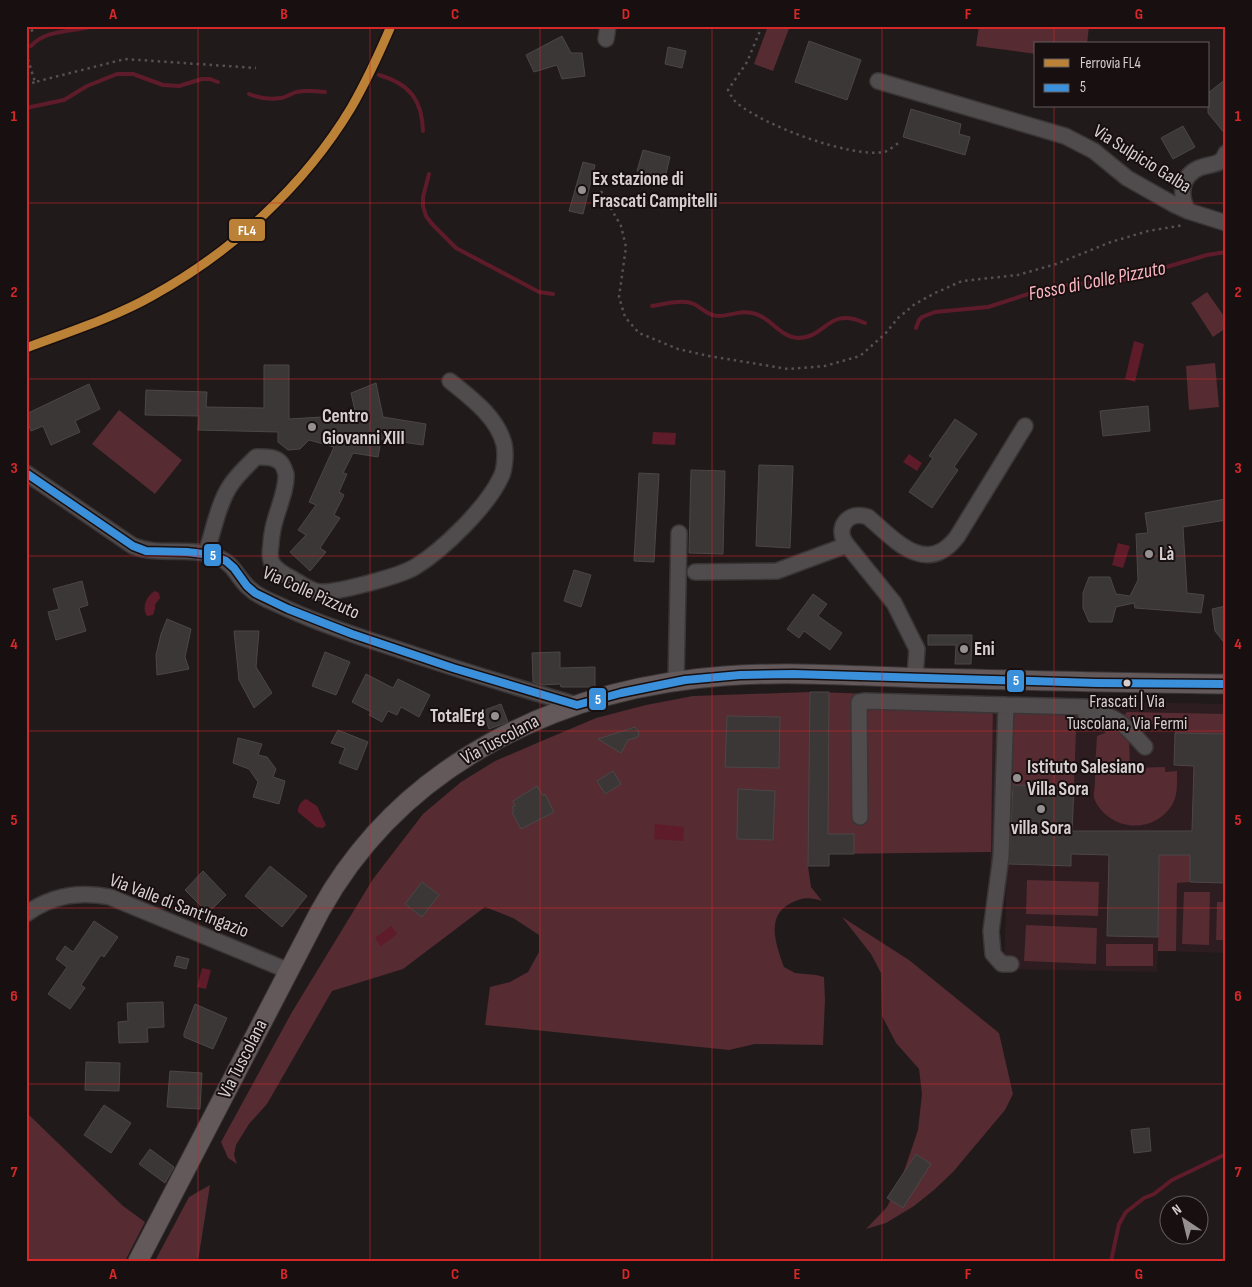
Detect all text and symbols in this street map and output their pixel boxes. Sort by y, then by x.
text: A [108,5,117,24]
text: B [280,5,288,24]
text: C [451,5,459,24]
text: D [622,5,630,24]
text: E [794,5,801,24]
text: F [965,5,972,24]
text: G [1135,5,1143,24]
legend [1034,42,1210,108]
text: Ferrovia FL4 [1080,54,1141,73]
text: 5 [1080,78,1086,97]
text: 1 [11,107,18,126]
text: 1 [1235,107,1242,126]
street label: Via Sulpicio Galba [1089,120,1195,198]
place label: Ex stazione di Frascati Campitelli [592,168,717,213]
marker: Ex stazione di Frascati Campitelli [576,184,588,196]
line badge: FL4 [228,218,266,242]
text: FL4 [238,222,257,239]
water label: Fosso di Colle Pizzuto [1026,256,1168,306]
text: 2 [10,283,18,302]
text: 2 [1234,283,1242,302]
place label: Centro Giovanni XIII [322,405,405,450]
marker: Centro Giovanni XIII [306,421,318,433]
text: 3 [10,459,18,478]
text: 3 [1234,459,1242,478]
line badge: 5 [203,543,222,567]
place label: Là [1159,543,1174,566]
text: 5 [210,547,216,564]
marker: Là [1143,548,1155,560]
street label: Via Colle Pizzuto [259,561,363,625]
text: 4 [10,635,18,654]
text: 4 [1234,635,1242,654]
place label: Eni [974,638,995,661]
marker: Eni [958,643,970,655]
line badge: 5 [1006,669,1025,693]
text: 5 [1013,672,1019,689]
marker: Frascati | Via Tuscolana, Via Fermi [1122,678,1132,688]
line badge: 5 [588,687,607,711]
text: 5 [595,691,601,708]
place label: Frascati | Via Tuscolana, Via Fermi [1067,691,1187,734]
place label: TotalErg [430,705,485,728]
street label: Via Tuscolana [457,710,543,770]
marker: TotalErg [489,710,501,722]
place label: Istituto Salesiano Villa Sora [1027,756,1145,801]
marker: Istituto Salesiano Villa Sora [1011,772,1023,784]
marker: villa Sora [1035,803,1047,815]
text: 5 [10,811,18,830]
text: 5 [1234,811,1242,830]
place label: villa Sora [1011,817,1071,840]
street label: Via Valle di Sant'Ingazio [106,869,252,943]
text: 6 [10,987,18,1006]
text: 6 [1234,987,1242,1006]
street label: Via Tuscolana [213,1016,273,1102]
text: 7 [11,1163,18,1182]
text: 7 [1235,1163,1242,1182]
north arrow [1160,1194,1210,1244]
text: N [1169,1201,1185,1219]
text: A [108,1265,117,1284]
text: B [280,1265,288,1284]
text: C [451,1265,459,1284]
text: D [622,1265,630,1284]
text: E [794,1265,801,1284]
text: F [965,1265,972,1284]
text: G [1135,1265,1143,1284]

